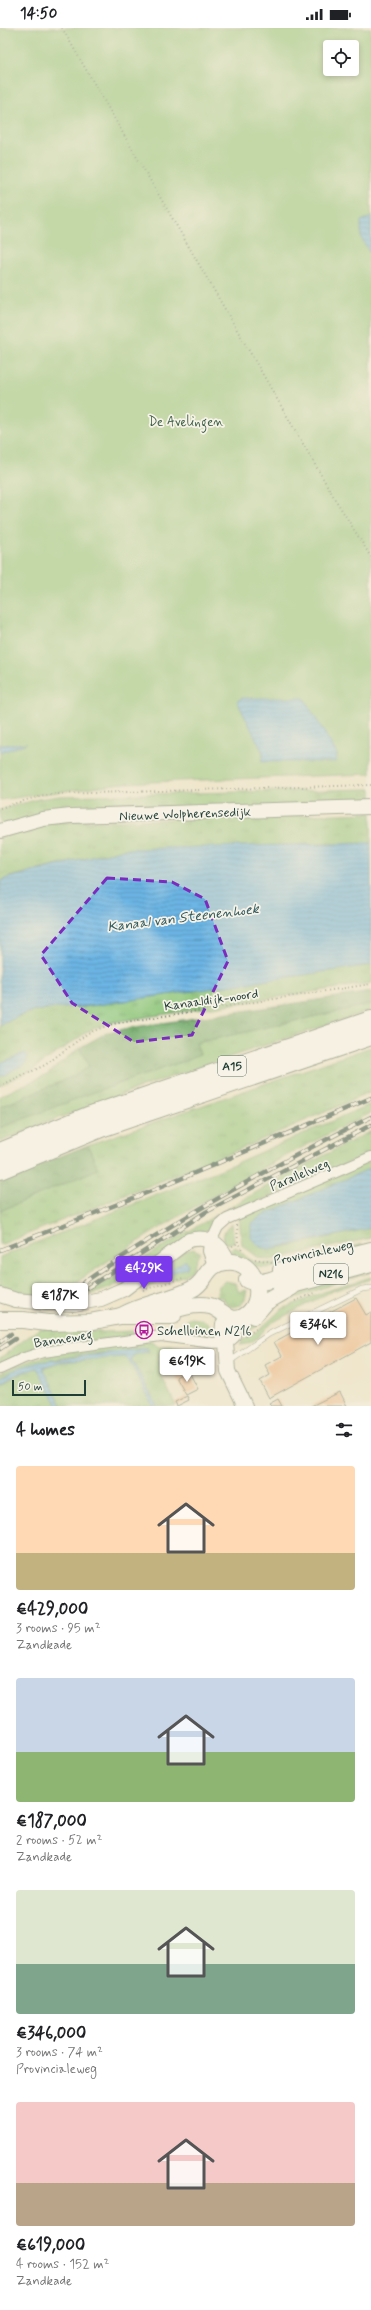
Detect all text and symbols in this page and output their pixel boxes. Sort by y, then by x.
text: 14:50 [20,4,57,24]
map controls [323,40,359,76]
button: locate [323,40,359,76]
park label: De Avelingen [148,414,224,433]
street label: Nieuwe Wolpherensedijk [119,804,252,825]
water label: Kanaal van Steenenhoek [106,900,261,936]
street label: Kanaaldijk-noord [163,985,259,1015]
road number: A15 [218,1056,246,1076]
street label: Parallelweg [267,1155,332,1195]
street label: Provincialeweg [272,1237,355,1271]
pin: €429K [116,1256,172,1290]
text: €429K [125,1260,163,1277]
road number: N216 [314,1264,348,1284]
pin: €187K [32,1283,88,1317]
text: €187K [41,1287,79,1304]
pin: €346K [290,1312,346,1346]
text: €346K [299,1316,337,1333]
bus stop icon: Schelluinen N216 [134,1320,154,1340]
place label: Schelluinen N216 [157,1323,252,1340]
street label: Banneweg [33,1326,94,1354]
pin: €619K [159,1349,215,1383]
text: €619K [169,1353,205,1370]
scale bar [12,1378,86,1397]
text: 50 m [18,1380,43,1394]
text: 4 homes [16,1419,75,1441]
icon: filters [333,1419,355,1441]
icon: home [150,1492,222,1564]
text: €429,000 [16,1598,88,1620]
text: 3 rooms · 95 m² [16,1620,100,1637]
text: Zandkade [16,1637,72,1654]
icon: home [150,1704,222,1776]
text: €187,000 [16,1810,87,1832]
text: 2 rooms · 52 m² [16,1832,102,1849]
text: Zandkade [16,1849,72,1866]
icon: home [150,1916,222,1988]
text: €346,000 [16,2022,86,2044]
text: 3 rooms · 74 m² [16,2044,103,2061]
text: Provincialeweg [16,2061,97,2078]
icon: home [150,2128,222,2200]
text: €619,000 [16,2234,85,2256]
text: 4 rooms · 152 m² [16,2256,109,2273]
text: Zandkade [16,2273,72,2290]

